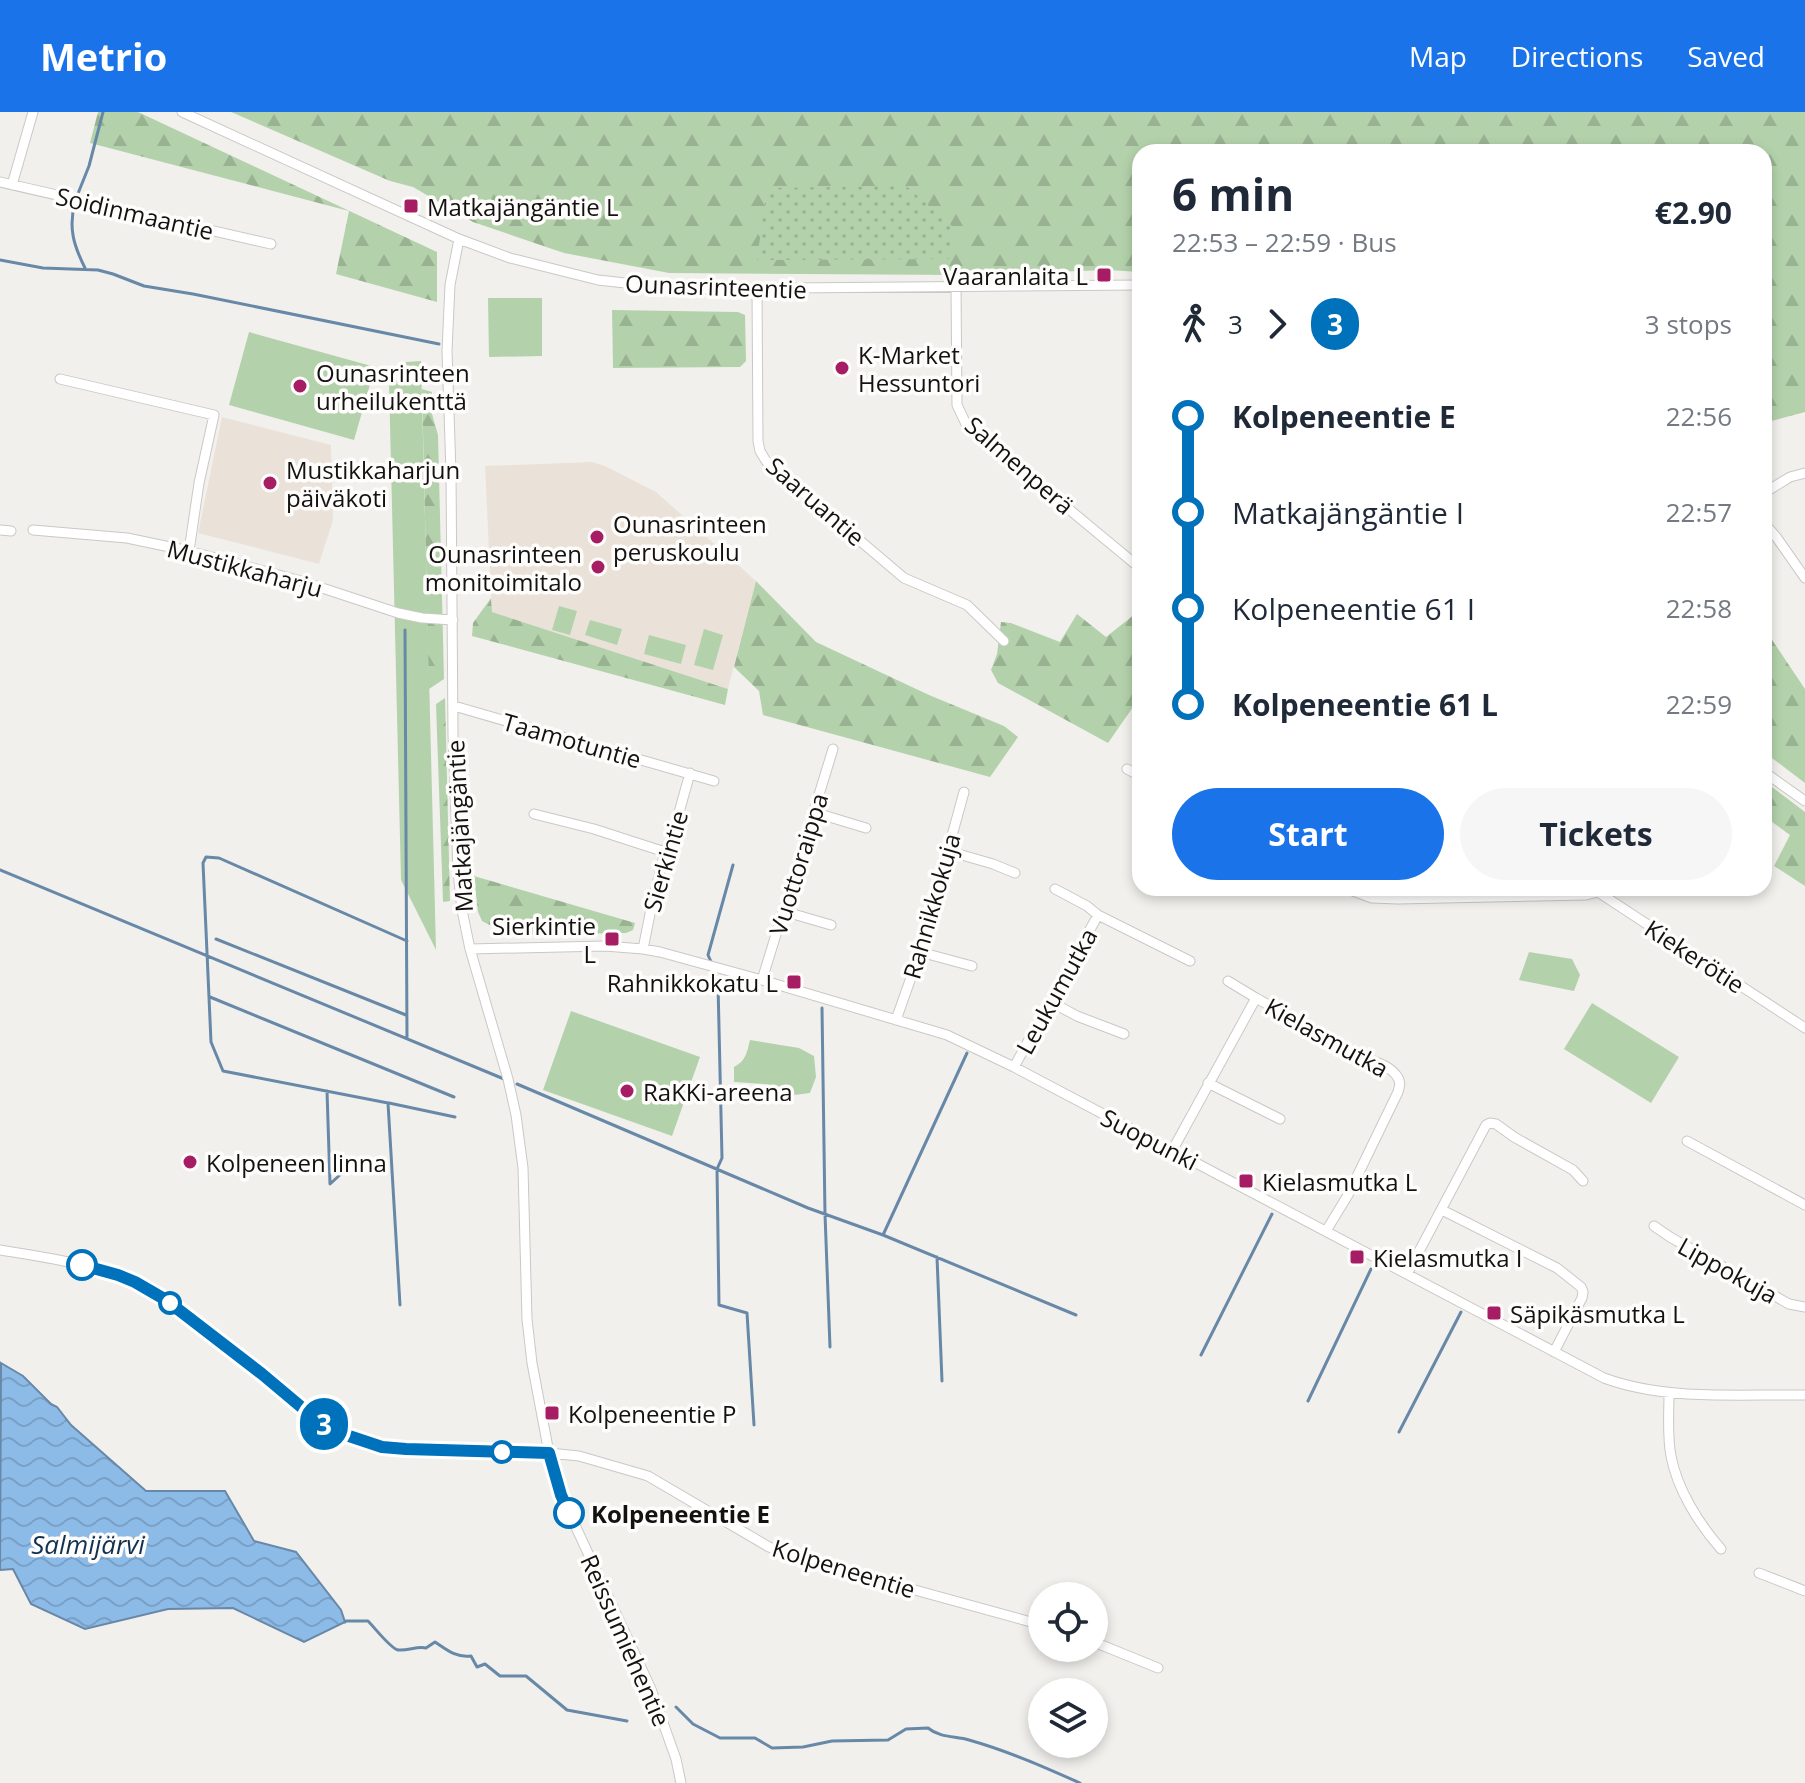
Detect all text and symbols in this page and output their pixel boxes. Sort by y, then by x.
text: Metrio [40,30,167,82]
text: Map [1409,37,1467,75]
text: Directions [1511,37,1643,75]
text: Saved [1687,37,1765,75]
text: 6 min [1172,164,1294,224]
street label: Soidinmaantie [53,179,217,247]
place label: Matkajängäntie L [427,190,618,223]
text: €2.90 [1655,192,1732,233]
marker: Matkajängäntie L [402,197,420,215]
text: 22:53 – 22:59 · Bus [1172,224,1397,260]
place label: Vaaranlaita L [943,259,1088,292]
street label: Ounasrinteentie [625,266,807,306]
marker: Vaaranlaita L [1095,266,1113,284]
icon: walk [1172,302,1216,346]
icon: forward [1255,302,1299,346]
text: 3 [1327,305,1343,343]
text: 3 [1228,306,1243,342]
text: 3 stops [1645,306,1732,342]
place label: K-Market Hessuntori [858,338,980,399]
place label: Ounasrinteen urheilukenttä [316,356,470,417]
marker: K-Market Hessuntori [833,359,851,377]
marker: Ounasrinteen urheilukenttä [291,377,309,395]
text: Kolpeneentie E [1232,396,1456,437]
text: 22:56 [1666,398,1732,434]
street label: Salmenperä [959,408,1081,522]
street label: Saaruantie [760,449,872,553]
place label: Mustikkaharjun päiväkoti [286,453,460,514]
marker: Mustikkaharjun päiväkoti [261,474,279,492]
text: Matkajängäntie I [1232,492,1464,533]
text: 22:57 [1666,494,1732,530]
place label: Ounasrinteen peruskoulu [613,507,767,568]
marker: Ounasrinteen peruskoulu [588,528,606,546]
street label: Mustikkaharju [164,531,326,605]
place label: Ounasrinteen monitoimitalo [425,537,582,598]
marker: Ounasrinteen monitoimitalo [589,558,607,576]
text: Kolpeneentie 61 I [1232,588,1475,629]
text: 22:58 [1666,590,1732,626]
text: Kolpeneentie 61 L [1232,684,1498,725]
text: 22:59 [1666,686,1732,722]
street label: Taamotuntie [499,704,645,776]
street label: Matkajängäntie [438,739,480,913]
button: Start [1172,788,1444,880]
button: Tickets [1460,788,1732,880]
street label: Vuottoraippa [761,789,835,939]
street label: Sierkintie [635,806,695,916]
street label: Rahnikkokuja [894,829,968,983]
place label: Sierkintie L [492,909,596,970]
street label: Kiekerötie [1639,911,1751,1001]
street label: Leukumutka [1008,922,1104,1060]
marker: Sierkintie L [603,930,621,948]
place label: Rahnikkokatu L [607,966,778,999]
marker: Rahnikkokatu L [785,973,803,991]
street label: Kielasmutka [1259,989,1395,1085]
place label: RaKKi-areena [643,1075,792,1108]
marker: RaKKi-areena [618,1082,636,1100]
street label: Suopunki [1096,1100,1204,1178]
place label: Kolpeneen linna [206,1146,387,1179]
marker: Kolpeneen linna [181,1153,199,1171]
place label: Kielasmutka L [1262,1165,1417,1198]
marker: Kielasmutka L [1237,1172,1255,1190]
street label: Lippokuja [1672,1229,1784,1311]
place label: Kielasmutka I [1373,1241,1522,1274]
marker: Kielasmutka I [1348,1248,1366,1266]
unlabelled marker [67,1250,97,1280]
unlabelled marker [159,1292,181,1314]
place label: Säpikäsmutka L [1510,1297,1685,1330]
marker: Säpikäsmutka L [1485,1304,1503,1322]
place label: Kolpeneentie P [568,1397,737,1430]
line badge: 3 [298,1398,350,1450]
marker: Kolpeneentie P [543,1404,561,1422]
text: 3 [316,1405,332,1443]
unlabelled marker [491,1441,513,1463]
place label: Kolpeneentie E [591,1497,770,1530]
marker: Kolpeneentie E [554,1498,584,1528]
water label: Salmijärvi [31,1526,145,1562]
street label: Kolpeneentie [768,1531,920,1605]
street label: Reissumiehentie [573,1549,679,1731]
map controls [1028,1582,1108,1758]
button: locate [1028,1582,1108,1662]
button: layers [1028,1678,1108,1758]

